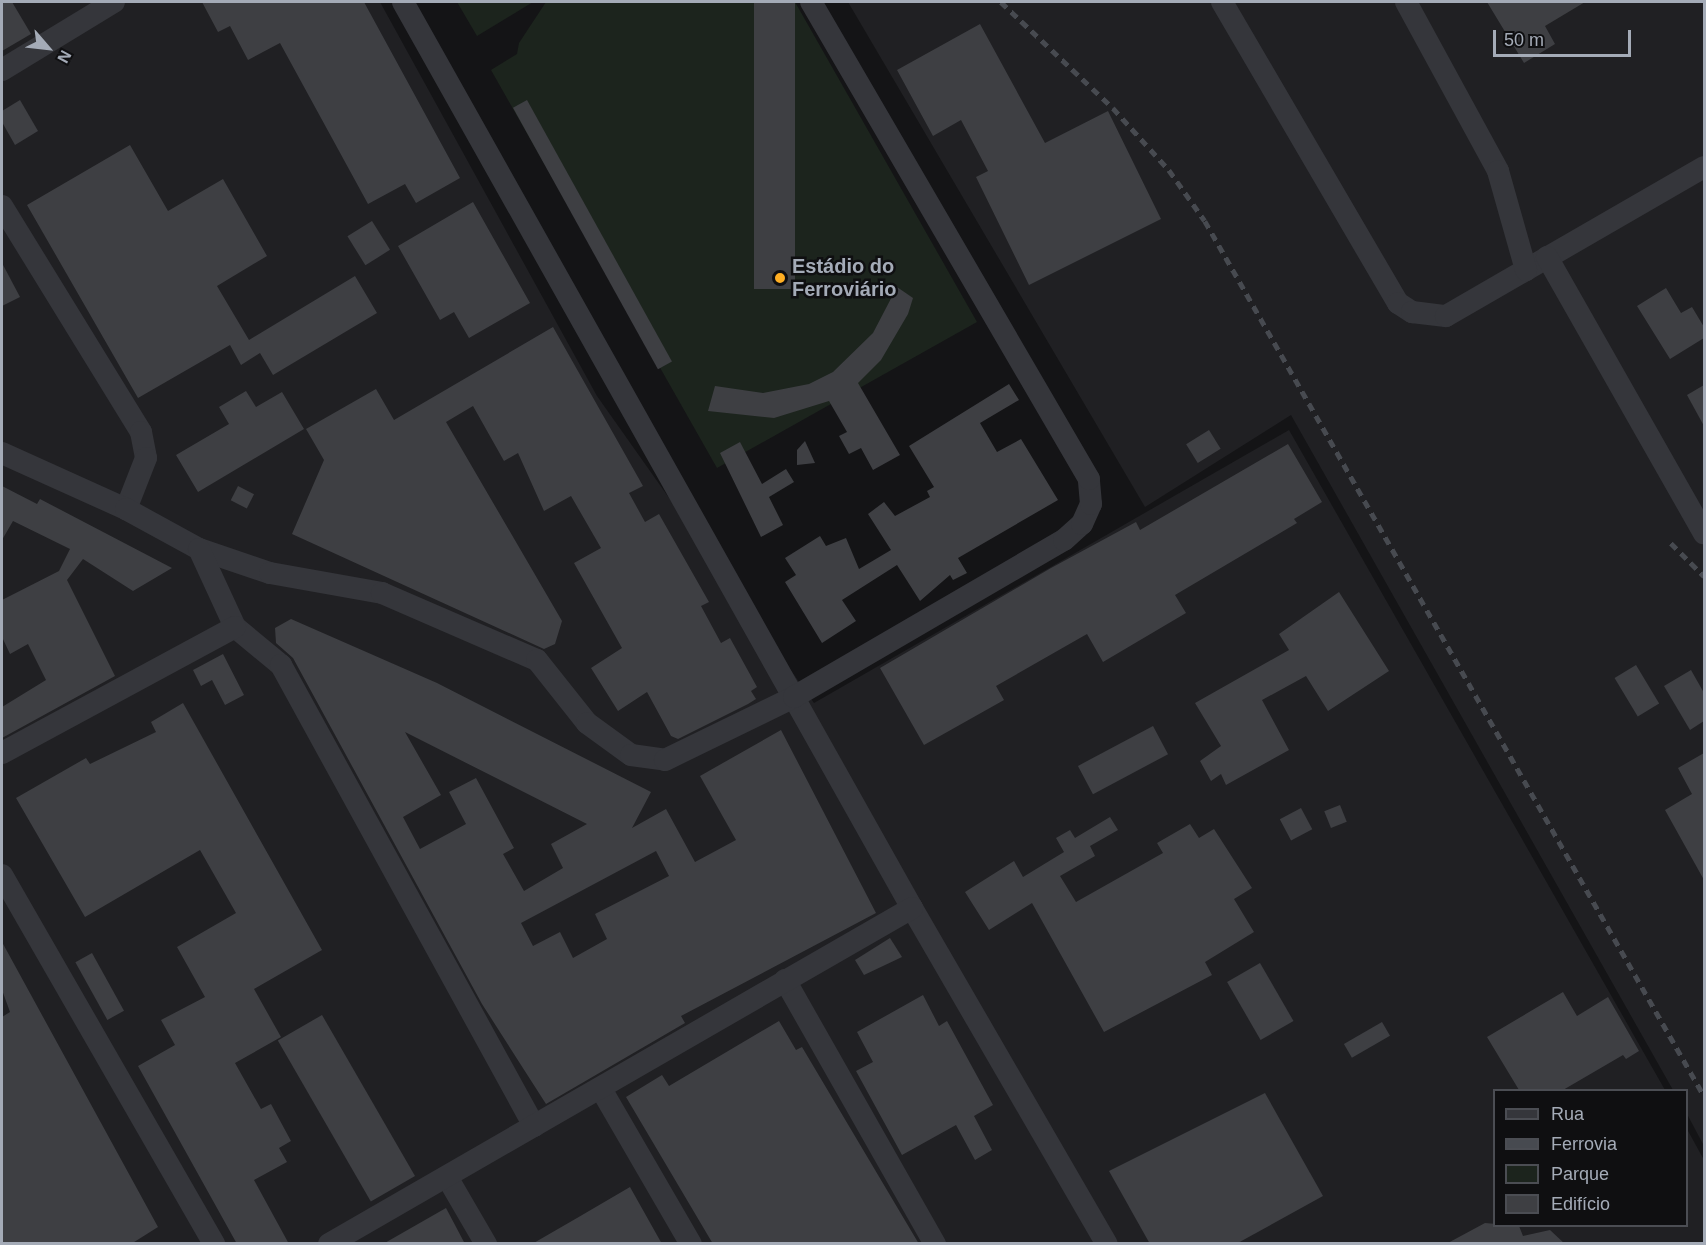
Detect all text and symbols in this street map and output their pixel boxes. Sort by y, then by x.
north arrow [18,18,78,78]
scale bar [1496,18,1634,56]
text: 50 m [1504,30,1544,50]
text: N [54,48,75,66]
place label: Estádio do Ferroviário [792,254,896,301]
marker: Estádio do Ferroviário [773,271,787,285]
legend [1493,1089,1688,1227]
text: Rua [1551,1104,1584,1124]
text: Ferrovia [1551,1134,1617,1154]
text: Parque [1551,1164,1609,1184]
text: Edifício [1551,1194,1610,1214]

